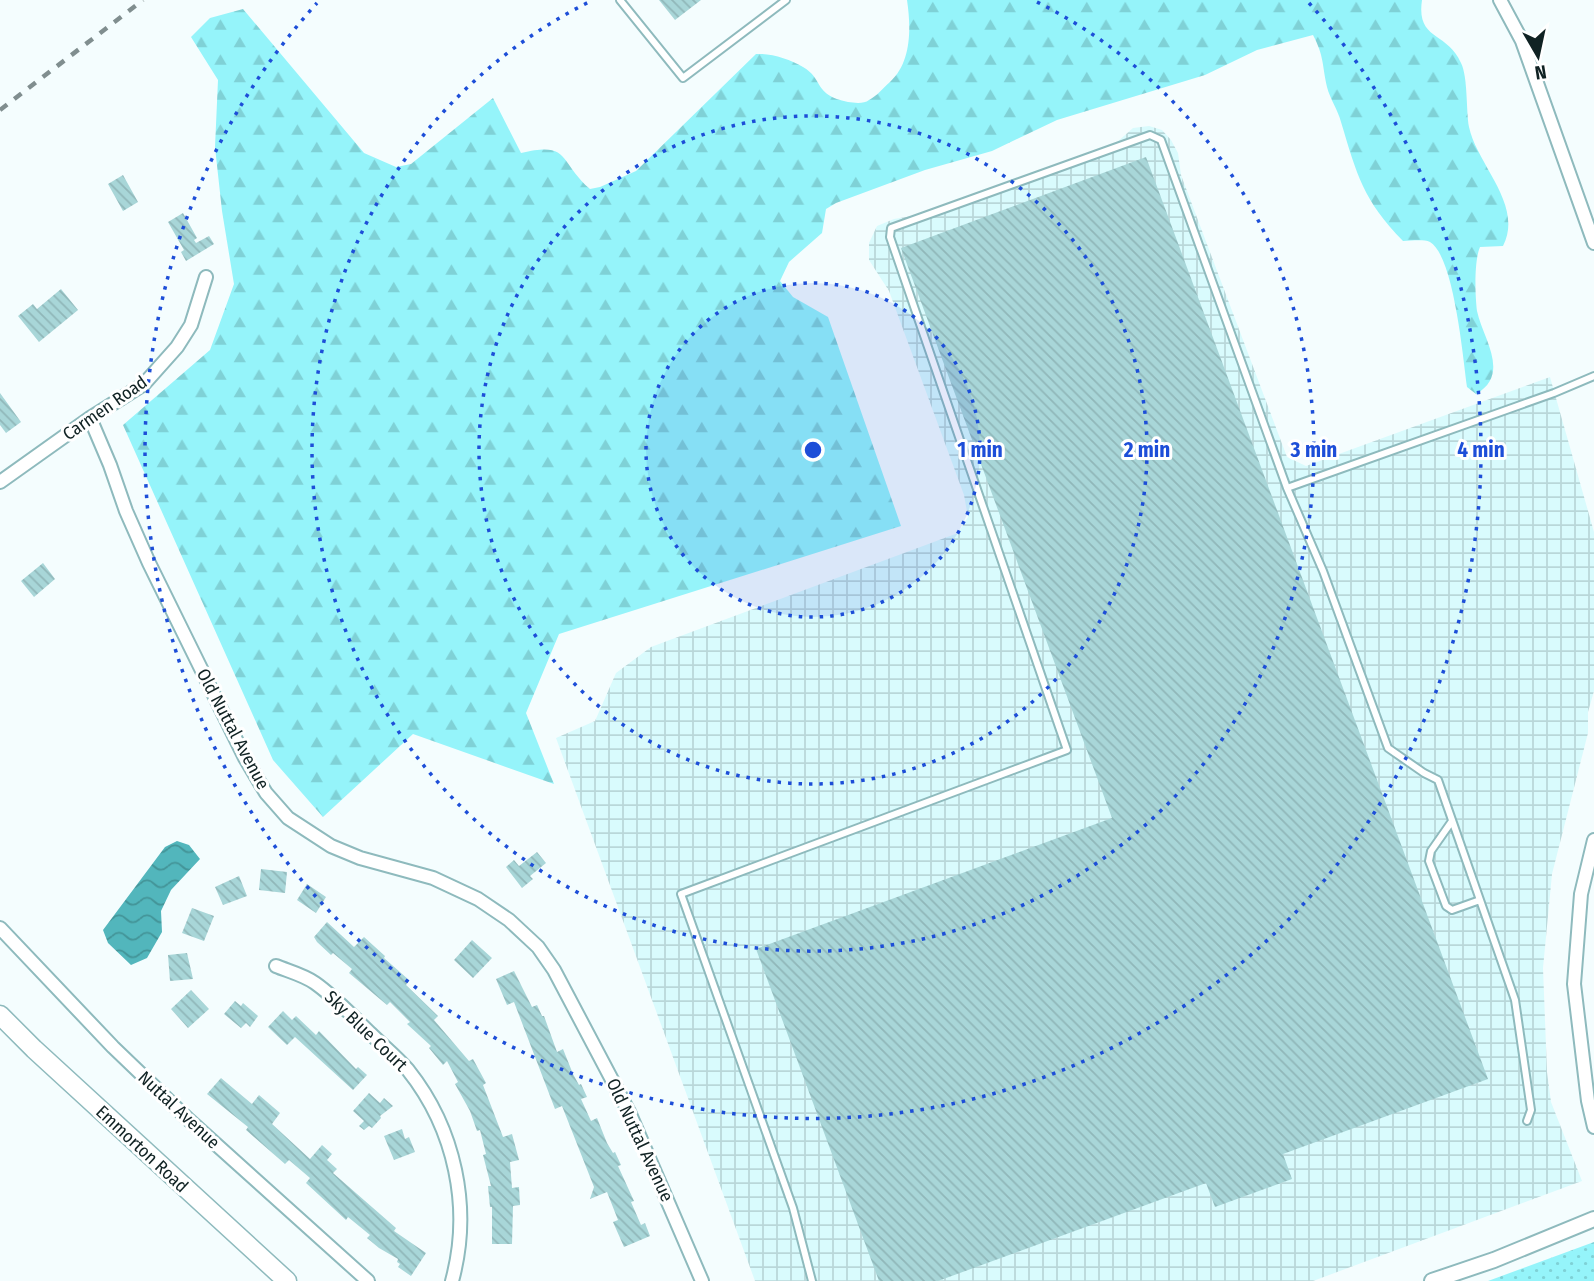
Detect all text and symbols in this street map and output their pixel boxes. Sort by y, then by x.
north arrow [1503,21,1573,91]
text: N [1533,60,1548,85]
street label: Carmen Road [59,371,151,445]
text: 1 min [957,437,1003,463]
text: 2 min [1123,437,1170,463]
text: 3 min [1290,437,1337,463]
text: 4 min [1457,437,1505,463]
centre of rings [801,438,825,462]
street label: Old Nuttal Avenue [192,665,274,793]
street label: Sky Blue Court [320,986,412,1076]
street label: Nuttal Avenue [134,1067,224,1153]
street label: Old Nuttal Avenue [602,1075,678,1205]
street label: Emmorton Road [91,1101,193,1197]

